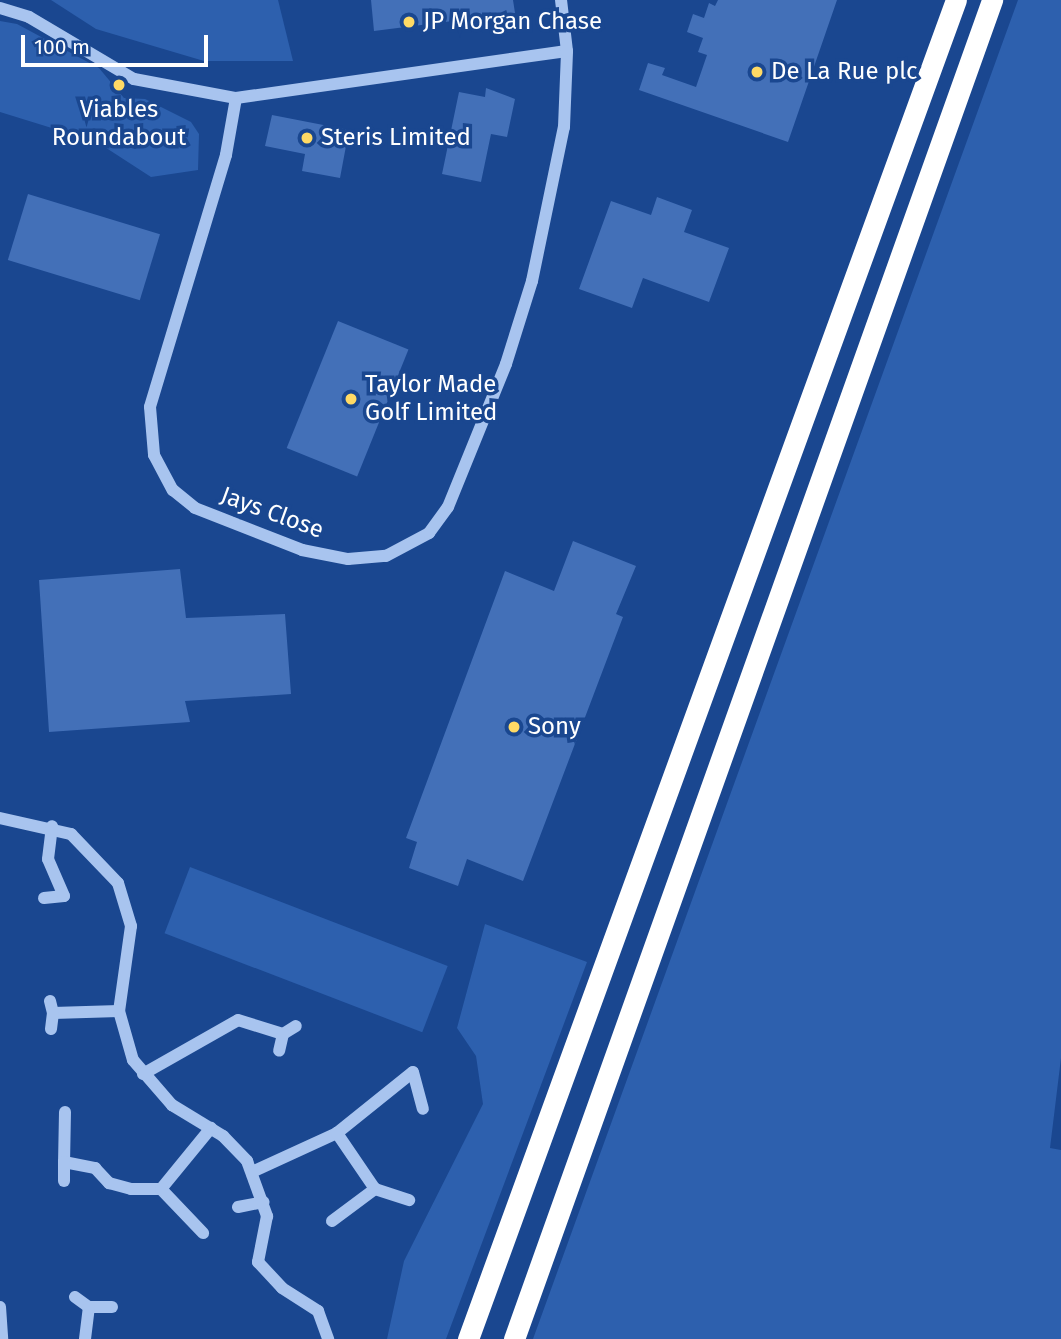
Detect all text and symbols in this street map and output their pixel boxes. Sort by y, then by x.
place label: JP Morgan Chase [423,8,602,36]
marker: JP Morgan Chase [401,14,417,30]
scale bar [24,21,212,65]
text: 100 m [34,34,90,60]
place label: De La Rue plc [771,58,918,86]
marker: De La Rue plc [749,64,765,80]
marker: Viables Roundabout [111,77,127,93]
place label: Viables Roundabout [52,96,186,152]
place label: Steris Limited [321,124,471,152]
marker: Steris Limited [299,130,315,146]
place label: Taylor Made Golf Limited [365,371,497,427]
marker: Taylor Made Golf Limited [343,391,359,407]
street label: Jays Close [217,481,327,545]
place label: Sony [528,713,581,741]
marker: Sony [506,719,522,735]

